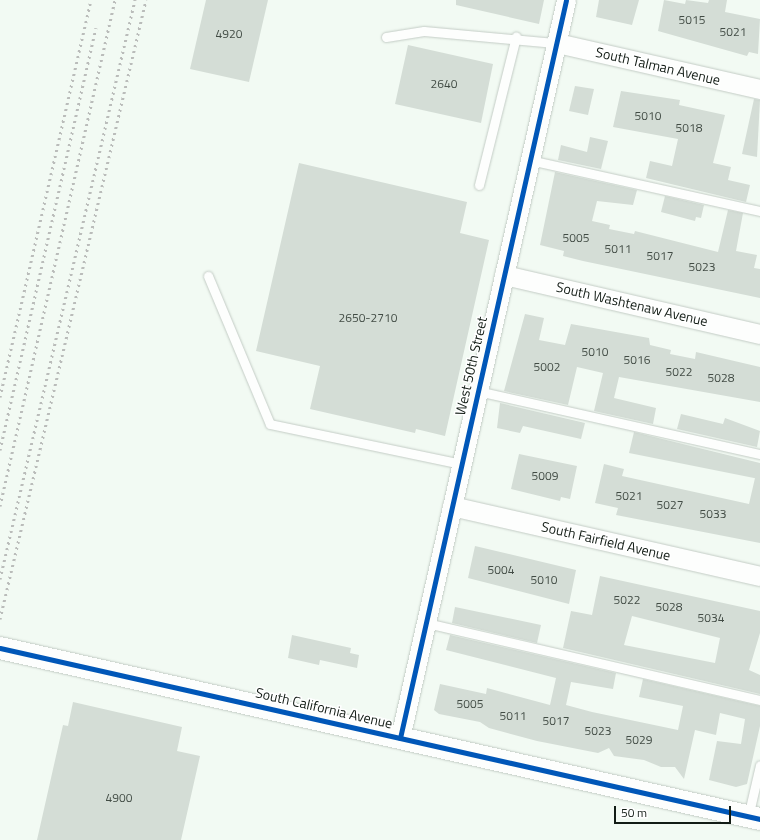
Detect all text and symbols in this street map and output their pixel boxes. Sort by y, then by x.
house number: 5015 [679,13,705,27]
house number: 5021 [720,25,746,39]
house number: 4920 [216,27,242,41]
street label: South Talman Avenue [594,43,722,89]
house number: 2640 [431,77,457,91]
house number: 5010 [635,109,661,123]
house number: 5018 [676,121,702,135]
house number: 5005 [563,231,589,245]
house number: 5011 [605,242,631,256]
house number: 5017 [647,249,673,263]
house number: 5023 [689,260,715,274]
street label: South Washtenaw Avenue [555,278,709,330]
house number: 2650-2710 [338,311,398,325]
street label: West 50th Street [451,315,491,417]
house number: 5010 [582,345,608,359]
house number: 5016 [624,353,650,367]
house number: 5002 [534,360,560,374]
house number: 5022 [666,365,692,379]
house number: 5028 [708,371,734,385]
house number: 5009 [532,469,558,483]
house number: 5021 [616,489,642,503]
house number: 5027 [657,498,683,512]
house number: 5033 [700,507,726,521]
street label: South Fairfield Avenue [540,518,672,564]
house number: 5004 [488,563,514,577]
house number: 5010 [531,573,557,587]
house number: 5022 [614,593,640,607]
house number: 5028 [656,600,682,614]
house number: 5034 [698,611,724,625]
street label: South California Avenue [254,684,394,732]
house number: 5005 [457,697,483,711]
house number: 5011 [500,709,526,723]
house number: 5017 [543,714,569,728]
house number: 5023 [585,724,611,738]
house number: 5029 [626,733,652,747]
house number: 4900 [106,791,132,805]
scale bar [616,798,733,824]
text: 50 m [621,803,647,822]

